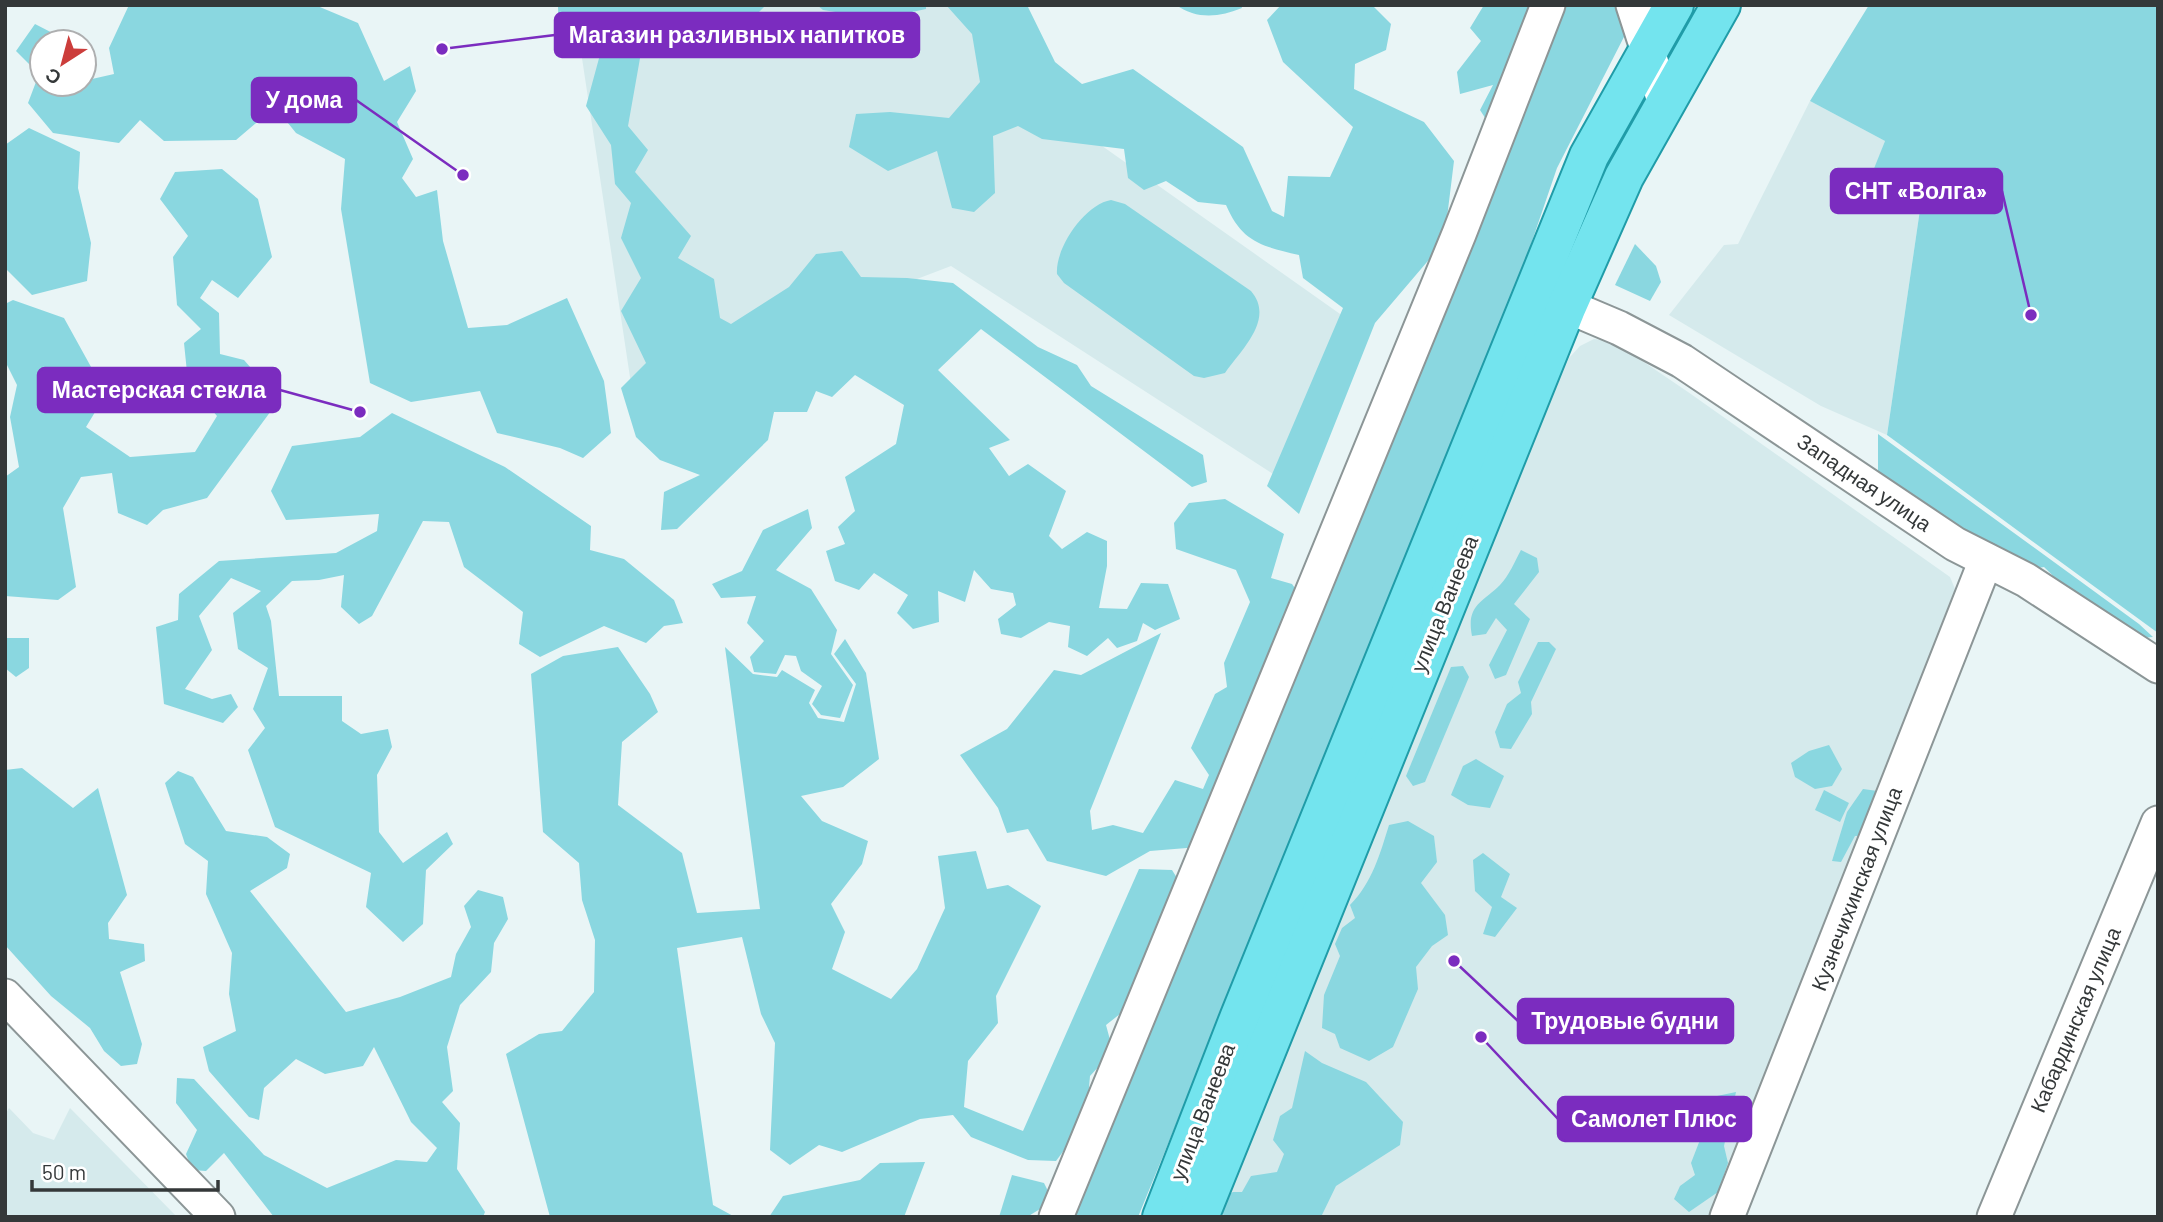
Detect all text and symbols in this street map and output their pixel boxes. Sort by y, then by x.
callout: Магазин разливных напитков [555,13,919,57]
text: Магазин разливных напитков [569,20,905,48]
north arrow [28,28,98,98]
text: С [40,64,65,90]
callout: У дома [252,78,356,122]
text: У дома [266,85,343,113]
callout: СНТ «Волга» [1831,169,2002,213]
text: СНТ «Волга» [1845,176,1987,204]
callout: Мастерская стекла [38,368,280,412]
text: Мастерская стекла [52,375,266,403]
street label: Западная улица [1793,428,1937,536]
street label: улица Ванеева [1405,531,1483,675]
street label: Кузнечихинская улица [1805,783,1906,994]
street label: Кабардинская улица [2024,923,2125,1116]
callout: Трудовые будни [1518,999,1733,1043]
text: Трудовые будни [1531,1006,1719,1034]
street label: улица Ванеева [1164,1039,1239,1184]
callout: Самолет Плюс [1558,1097,1751,1141]
text: Самолет Плюс [1571,1104,1737,1132]
scale bar [32,1148,217,1192]
text: 50 m [42,1159,86,1184]

